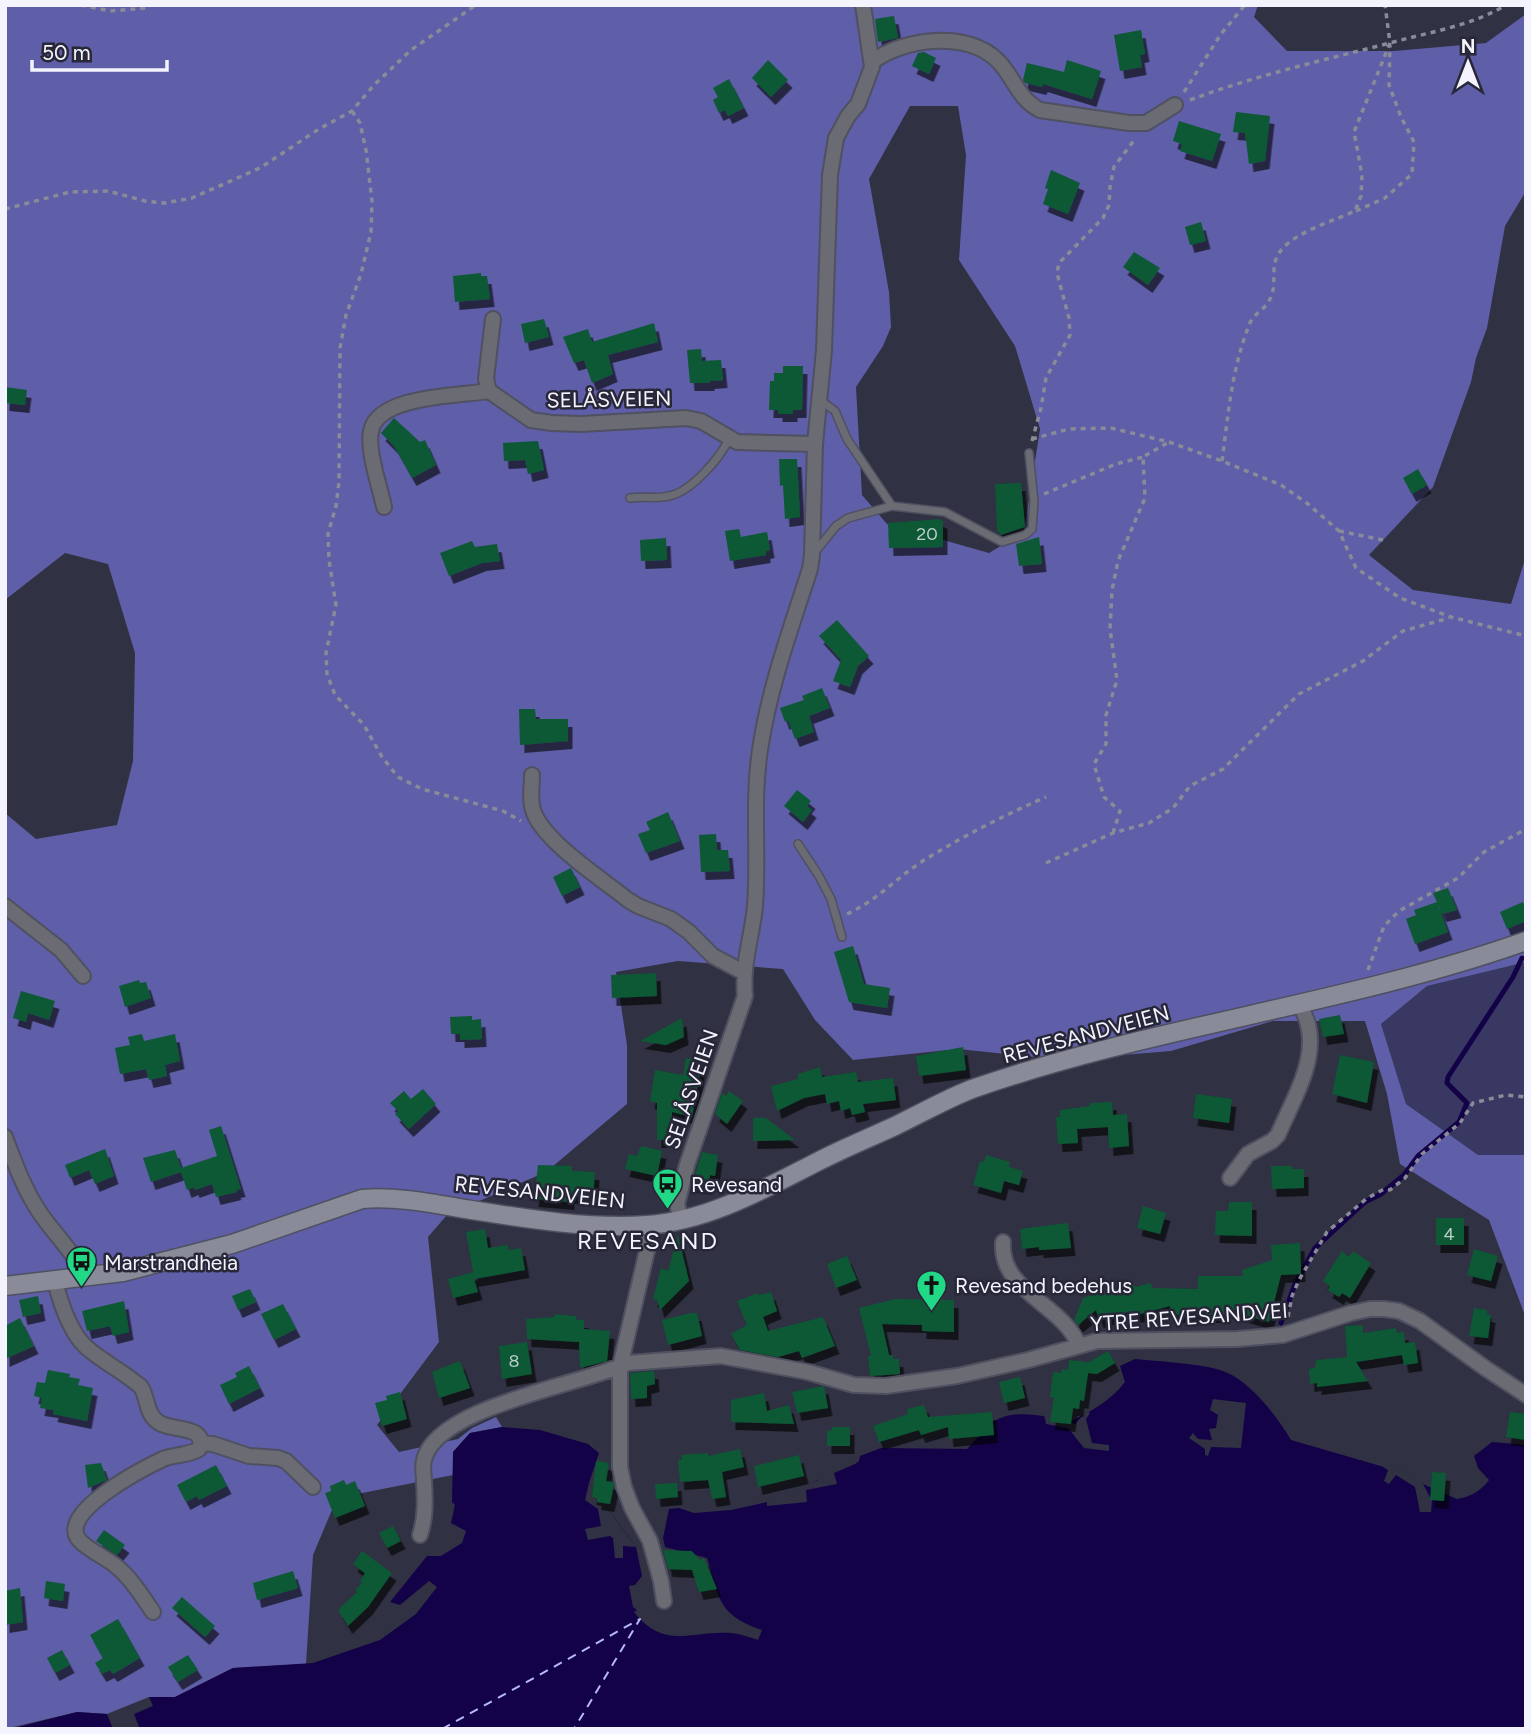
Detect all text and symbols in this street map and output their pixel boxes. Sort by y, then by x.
scale bar [32,28,166,72]
north arrow [1433,28,1503,98]
text: N [1461,35,1475,58]
text: 50 m [42,40,91,65]
street label: SELÅSVEIEN [546,385,672,413]
house number: 20 [916,523,938,545]
street label: REVESANDVEIEN [1000,1000,1172,1068]
street label: SELÅSVEIEN [659,1026,723,1152]
bus stop icon: Revesand [651,1167,685,1211]
street label: REVESANDVEIEN [453,1171,627,1213]
place label: Revesand [691,1172,782,1197]
house number: 4 [1443,1223,1455,1245]
district label: REVESAND [577,1226,719,1255]
bus stop icon: Marstrandheia [64,1245,98,1289]
place label: Marstrandheia [104,1250,238,1275]
church icon: Revesand bedehus [915,1268,949,1312]
place label: Revesand bedehus [955,1273,1132,1298]
street label: YTRE REVESANDVEI [1089,1298,1289,1336]
house number: 8 [508,1350,520,1372]

